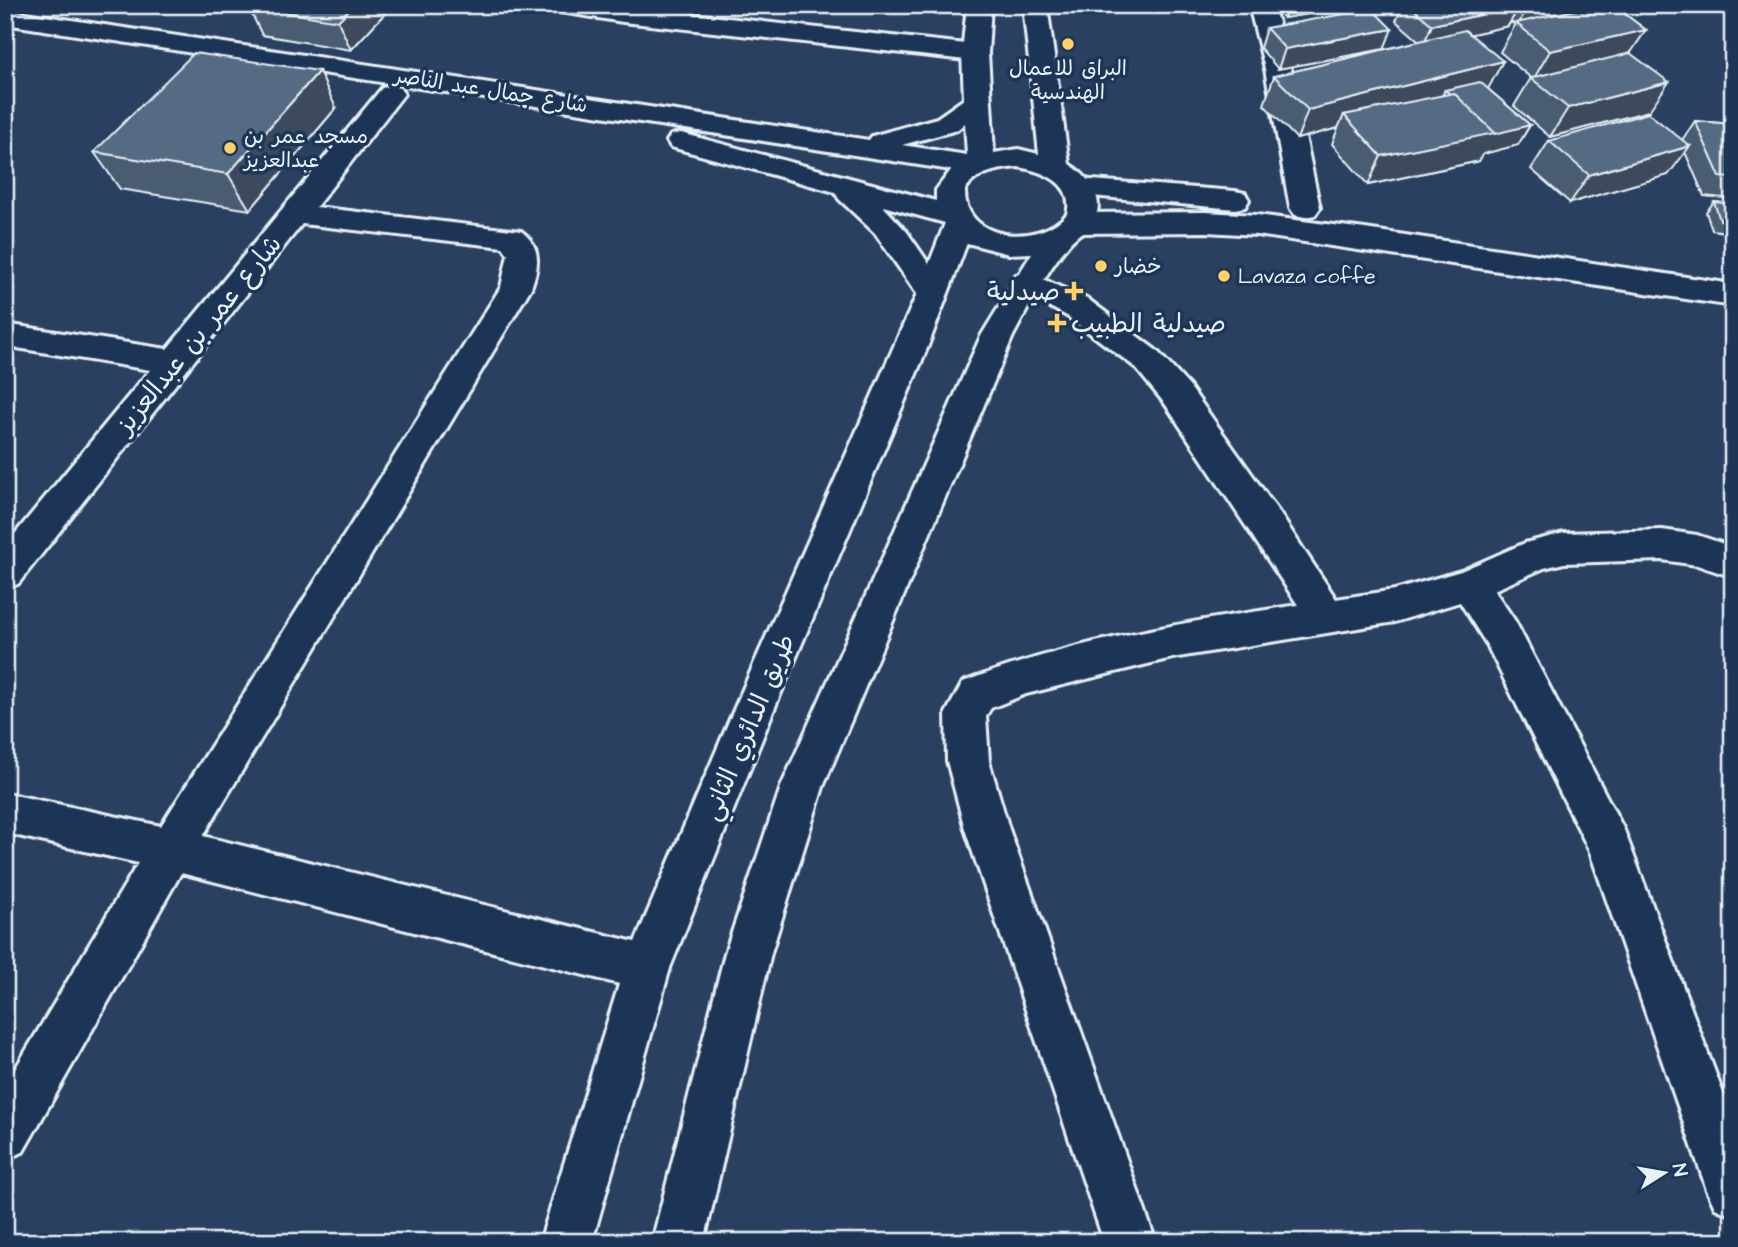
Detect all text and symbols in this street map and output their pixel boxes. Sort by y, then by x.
marker: البراق للاعمال الهندسية [1060,36,1076,52]
place label: البراق للاعمال الهندسية [1009,54,1127,107]
street label: شارع جمال عبد الناصر [390,61,590,120]
place label: مسجد عمر بن عبدالعزيز [242,122,368,175]
marker: مسجد عمر بن عبدالعزيز [222,140,238,156]
street label: شارع عمر بن عبدالعزيز [106,227,290,443]
place label: خضار [1113,252,1162,281]
marker: خضار [1093,258,1109,274]
place label: Lavaza coffe [1238,262,1376,291]
marker: Lavaza coffe [1216,268,1232,284]
place label: صيدلية [987,274,1060,310]
marker: صيدلية [1066,283,1082,299]
place label: صيدلية الطبيب [1071,306,1226,342]
marker: صيدلية الطبيب [1049,315,1065,331]
street label: طريق الدائري الثاني [693,629,808,828]
north arrow [1630,1138,1700,1208]
text: N [1665,1162,1694,1179]

